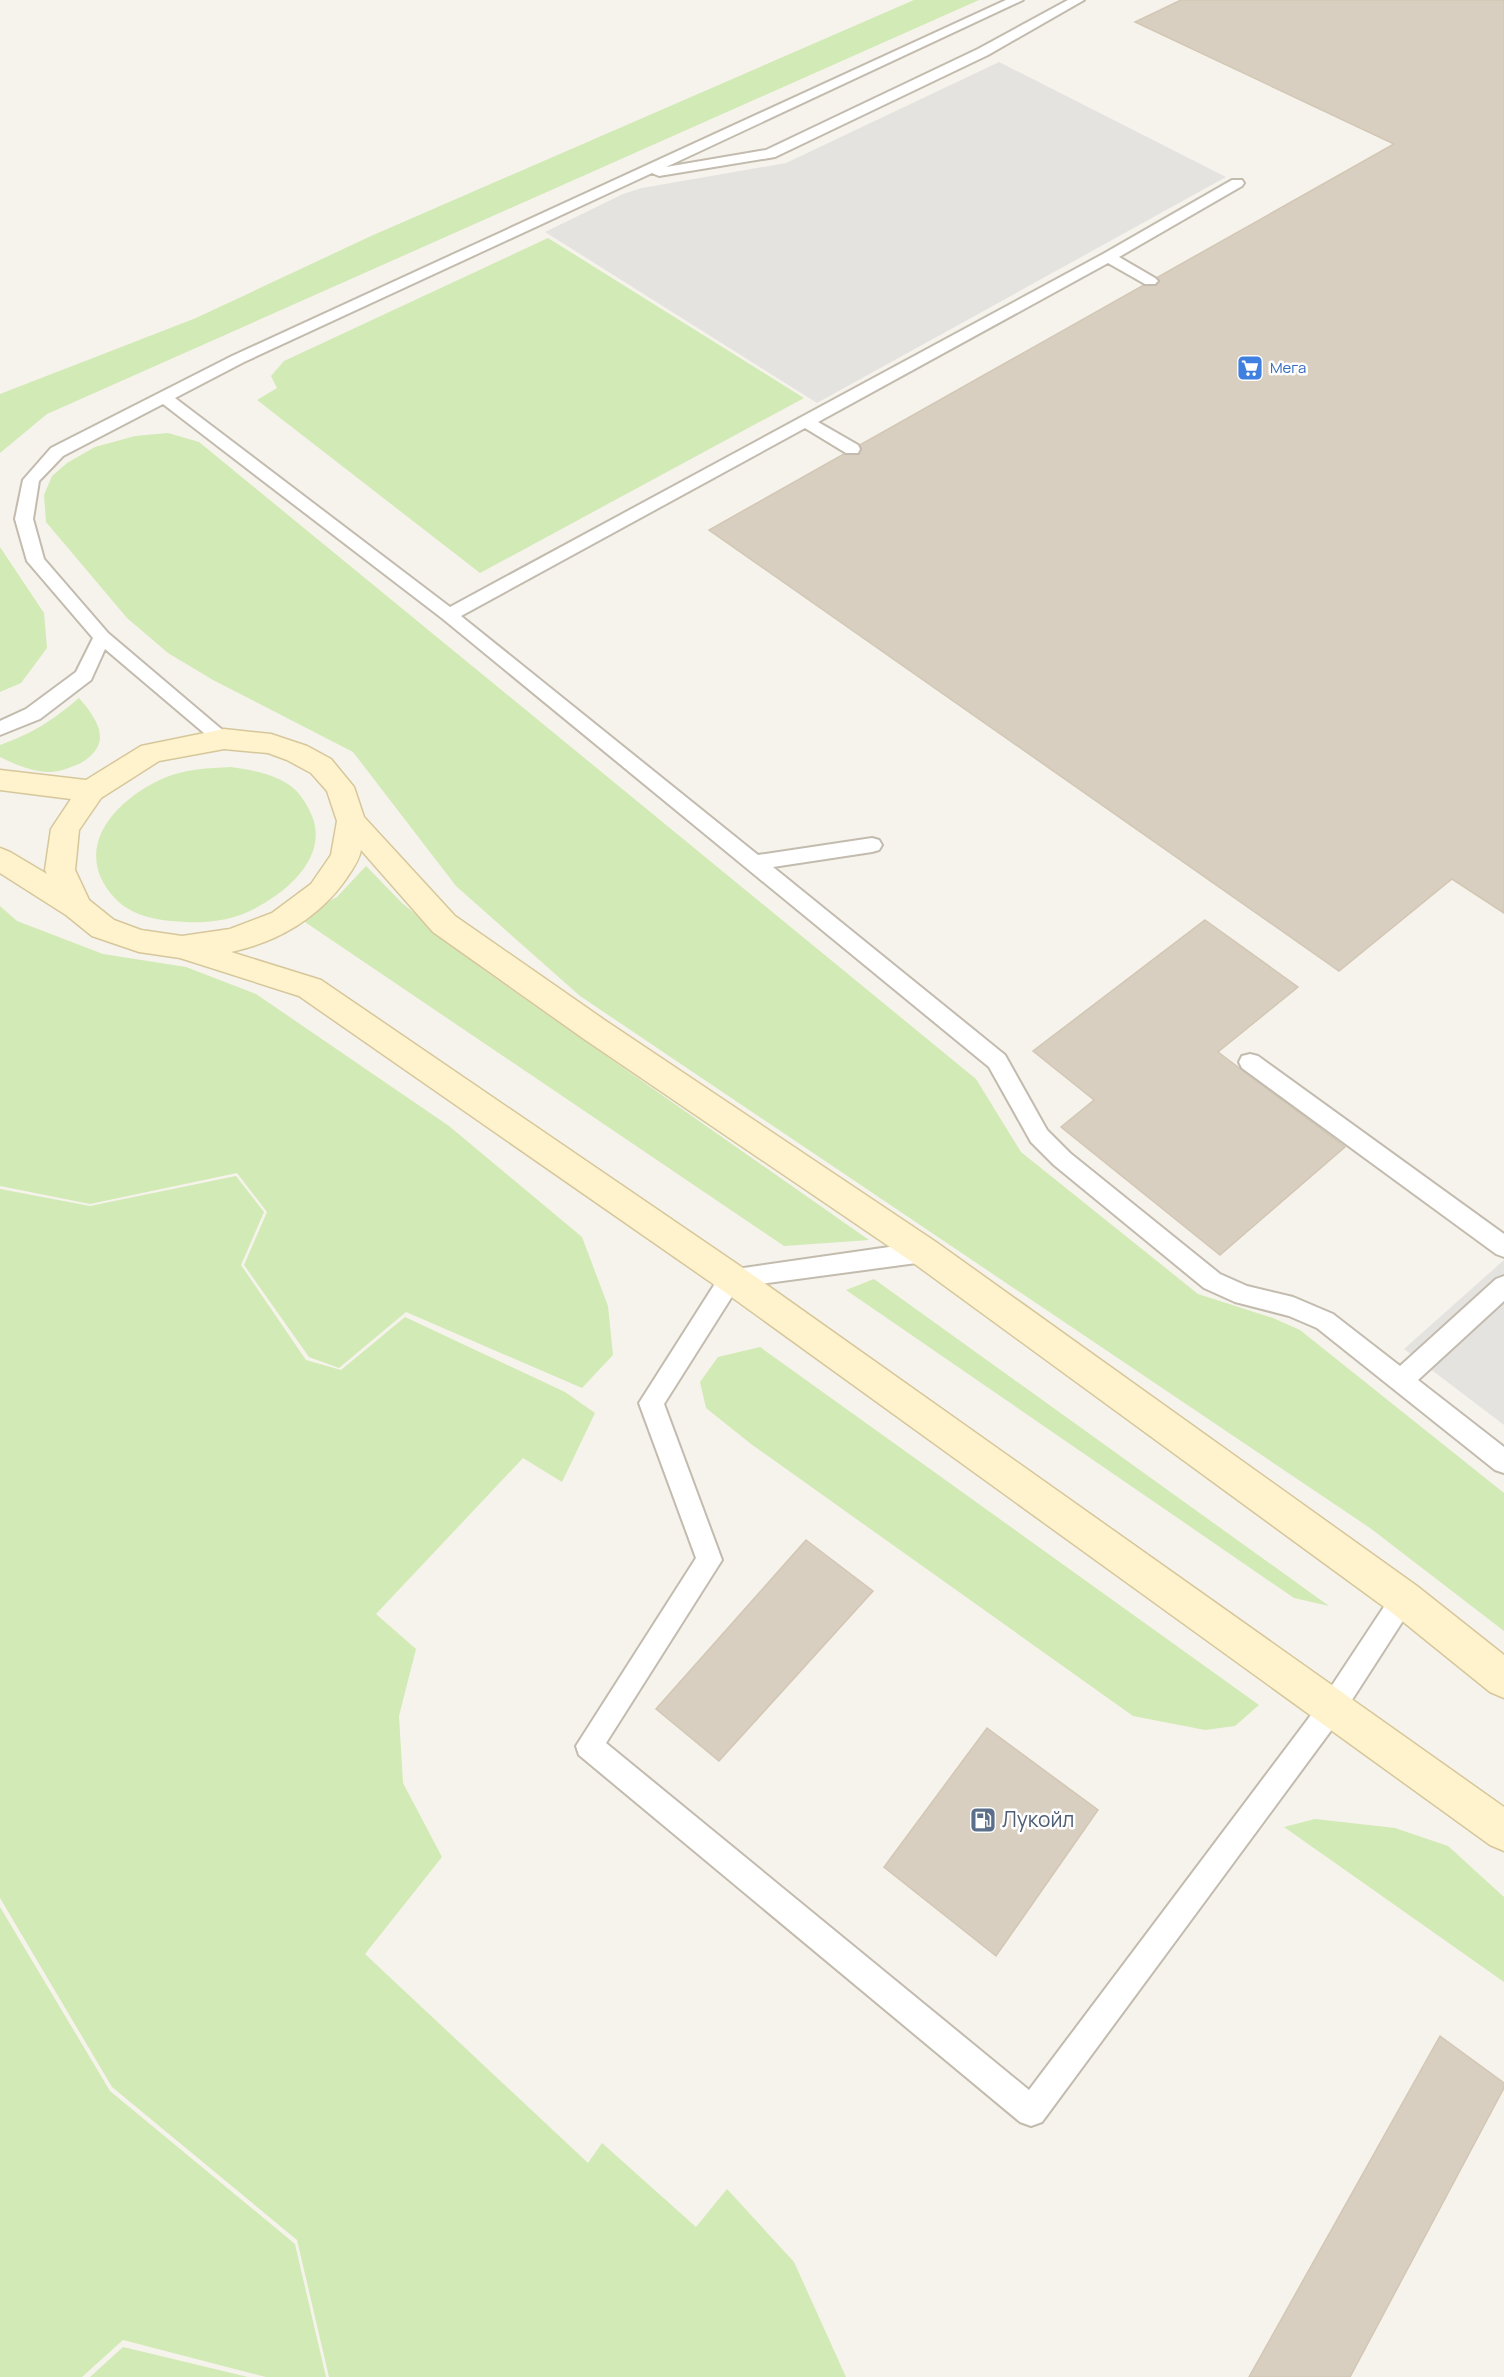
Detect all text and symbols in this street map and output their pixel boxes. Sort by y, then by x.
supermarket icon: Мега [1235,353,1265,383]
place label: Мега [1270,357,1306,378]
fuel station icon: Лукойл [968,1805,998,1835]
place label: Лукойл [1002,1805,1074,1833]

